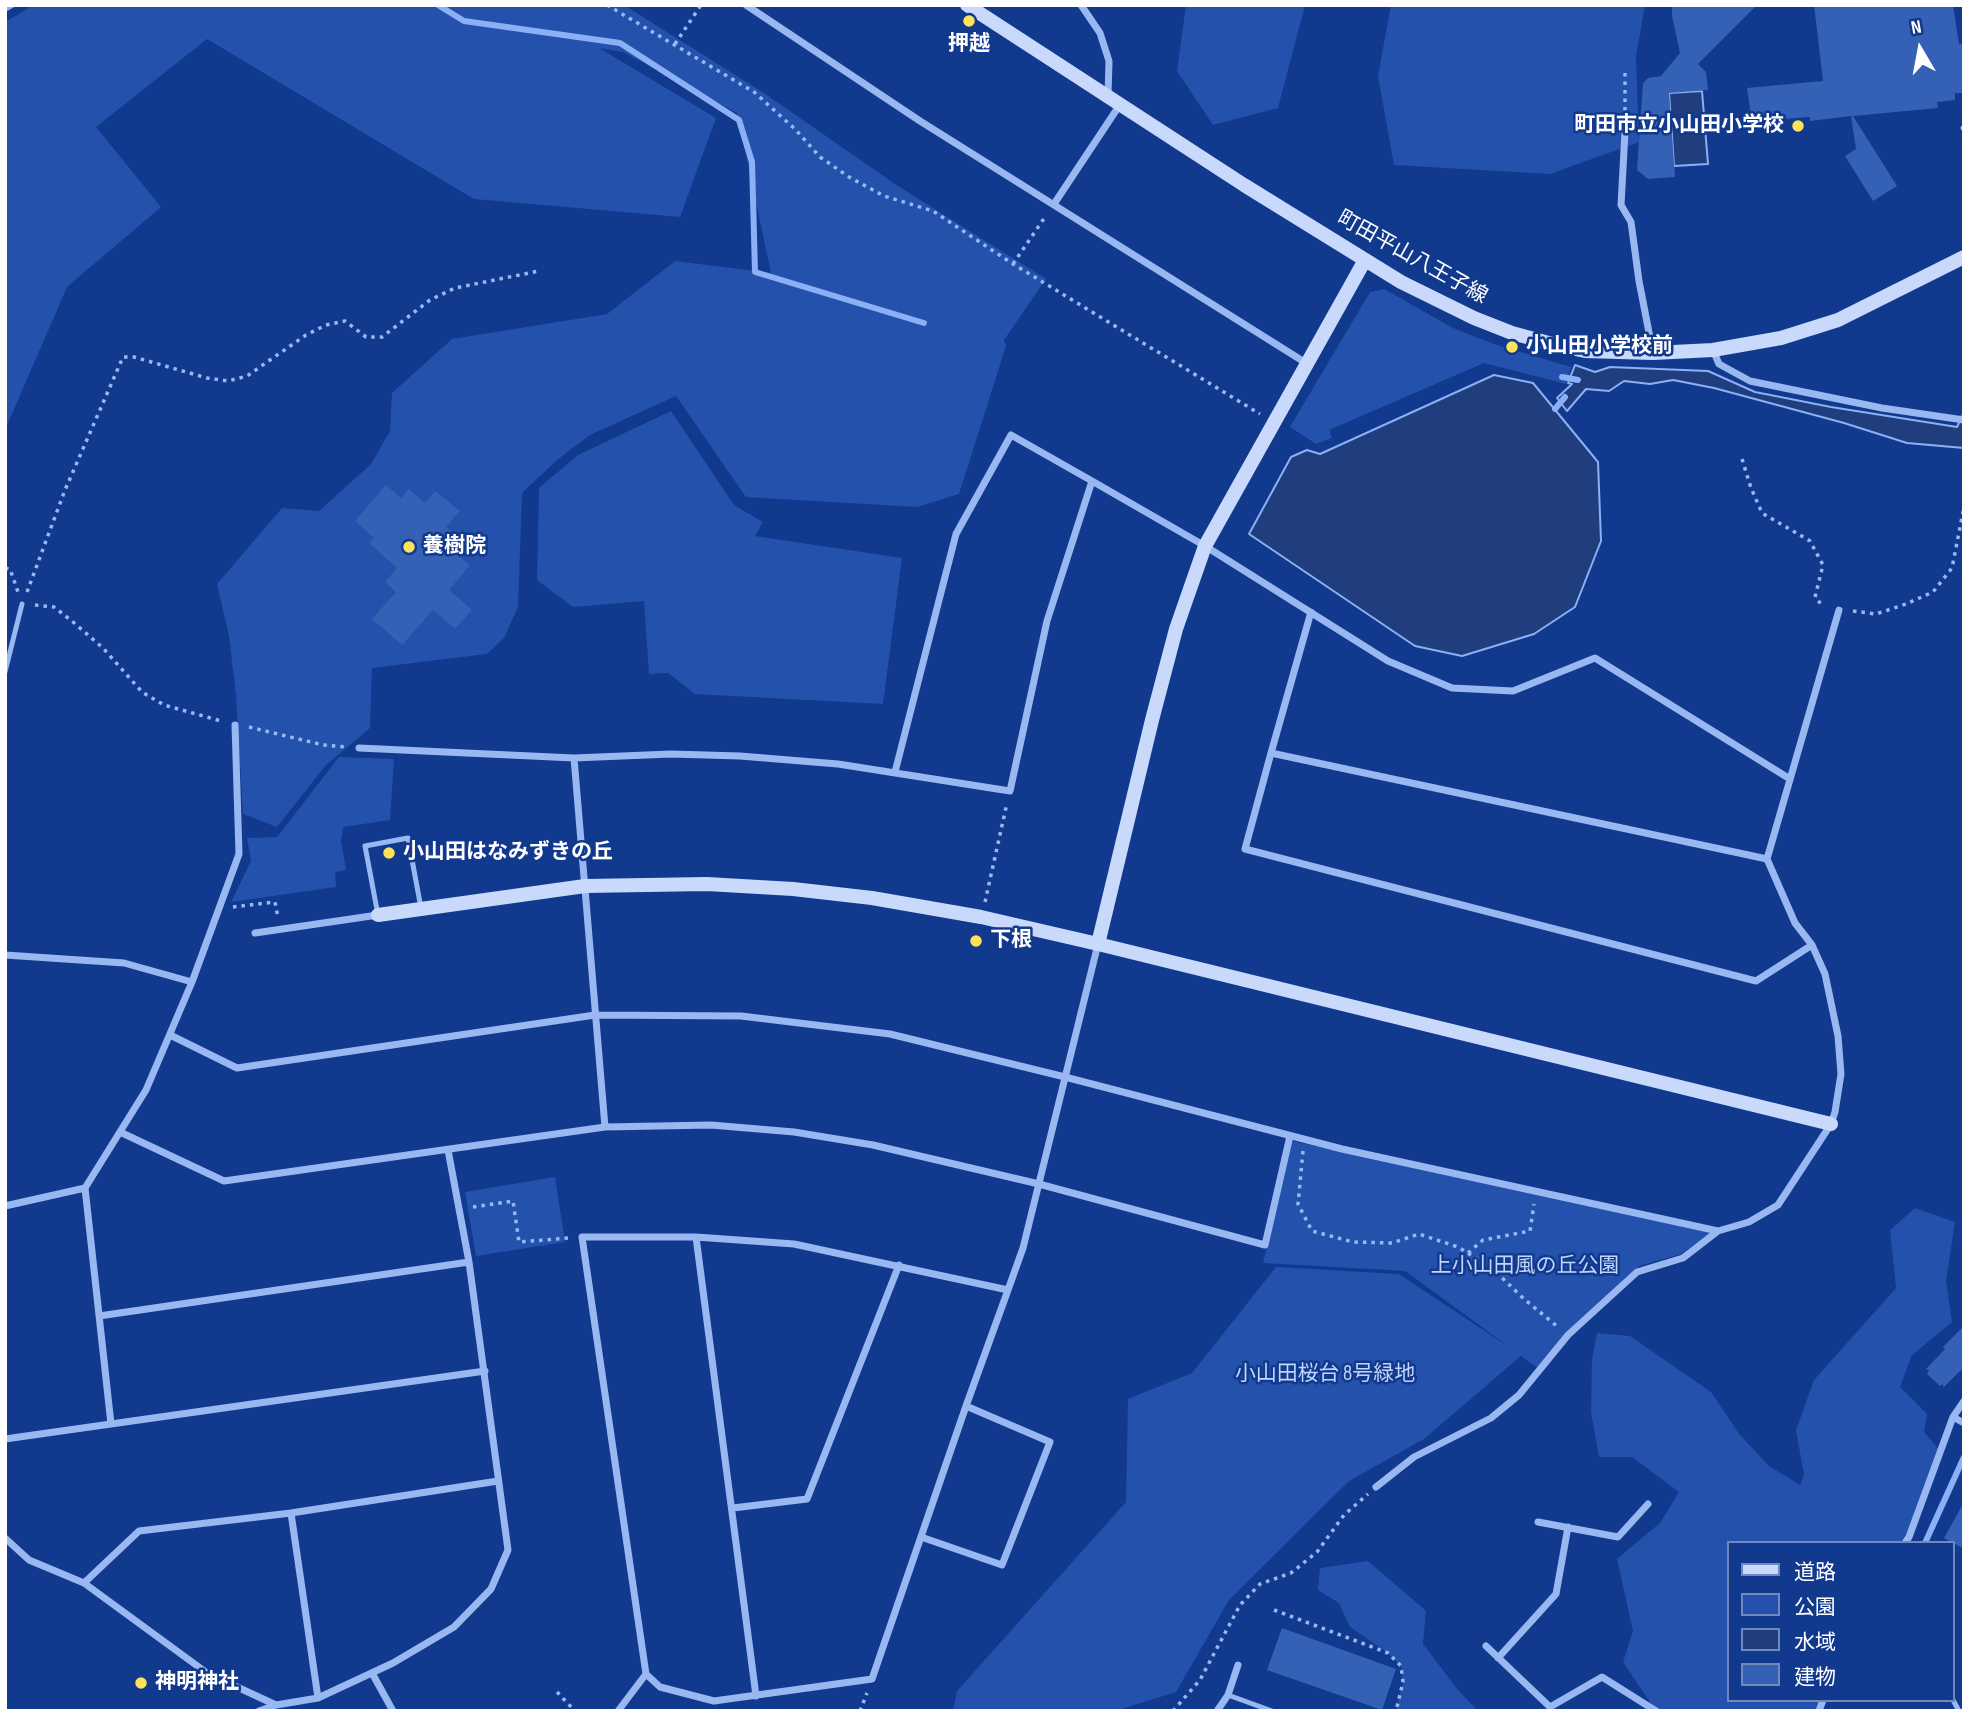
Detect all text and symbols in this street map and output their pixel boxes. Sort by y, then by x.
marker: 押越 [961,13,977,29]
north arrow [1885,14,1955,84]
text: N [1909,16,1923,40]
place label: 押越 [948,32,990,58]
place label: 町田市立小山田小学校 [1574,113,1784,139]
marker: 町田市立小山田小学校 [1790,118,1806,134]
street label: 町田平山八王子線 [1332,206,1492,310]
place label: 小山田小学校前 [1526,334,1673,360]
marker: 小山田小学校前 [1504,339,1520,355]
place label: 養樹院 [423,534,486,560]
marker: 養樹院 [401,539,417,555]
place label: 小山田はなみずきの丘 [403,840,613,866]
marker: 小山田はなみずきの丘 [381,845,397,861]
place label: 下根 [990,928,1032,954]
marker: 下根 [968,933,984,949]
park label: 上小山田風の丘公園 [1431,1254,1619,1280]
park label: 小山田桜台 8号緑地 [1235,1362,1415,1388]
legend [1728,1541,1955,1702]
text: 道路 [1794,1560,1836,1585]
text: 公園 [1794,1595,1836,1620]
text: 水域 [1794,1630,1836,1655]
text: 建物 [1794,1665,1836,1690]
place label: 神明神社 [155,1670,239,1696]
marker: 神明神社 [133,1675,149,1691]

